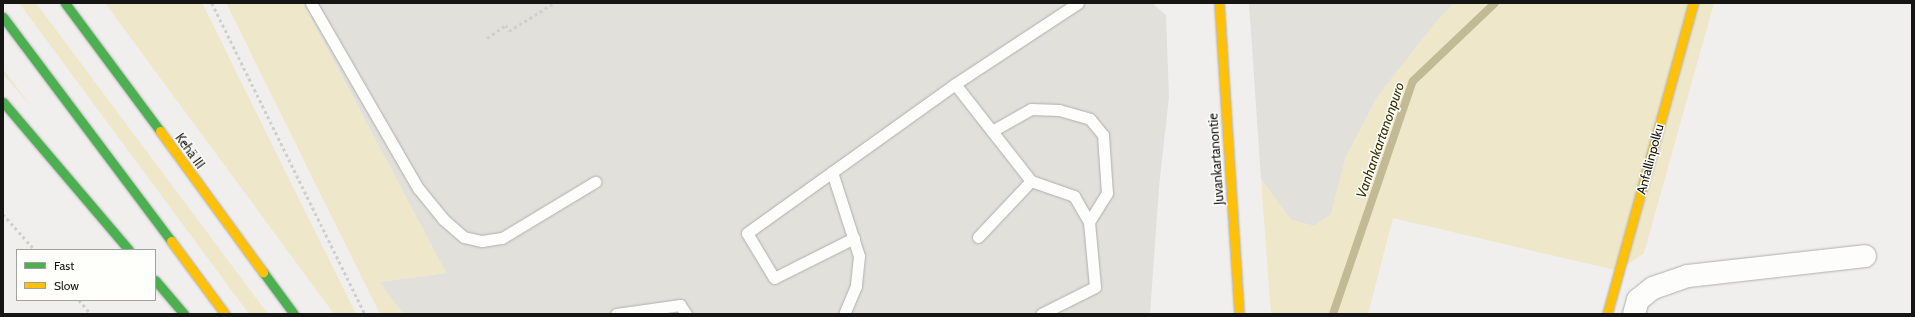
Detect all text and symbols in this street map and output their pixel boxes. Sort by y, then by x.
water label: Vanhankartanonpuro [1352,80,1408,200]
street label: Juvankartanontie [1205,113,1227,205]
street label: Anfallinpolku [1633,122,1667,196]
street label: Kehä III [172,130,208,172]
legend [16,249,156,301]
text: Fast [54,258,74,273]
text: Slow [54,278,79,293]

